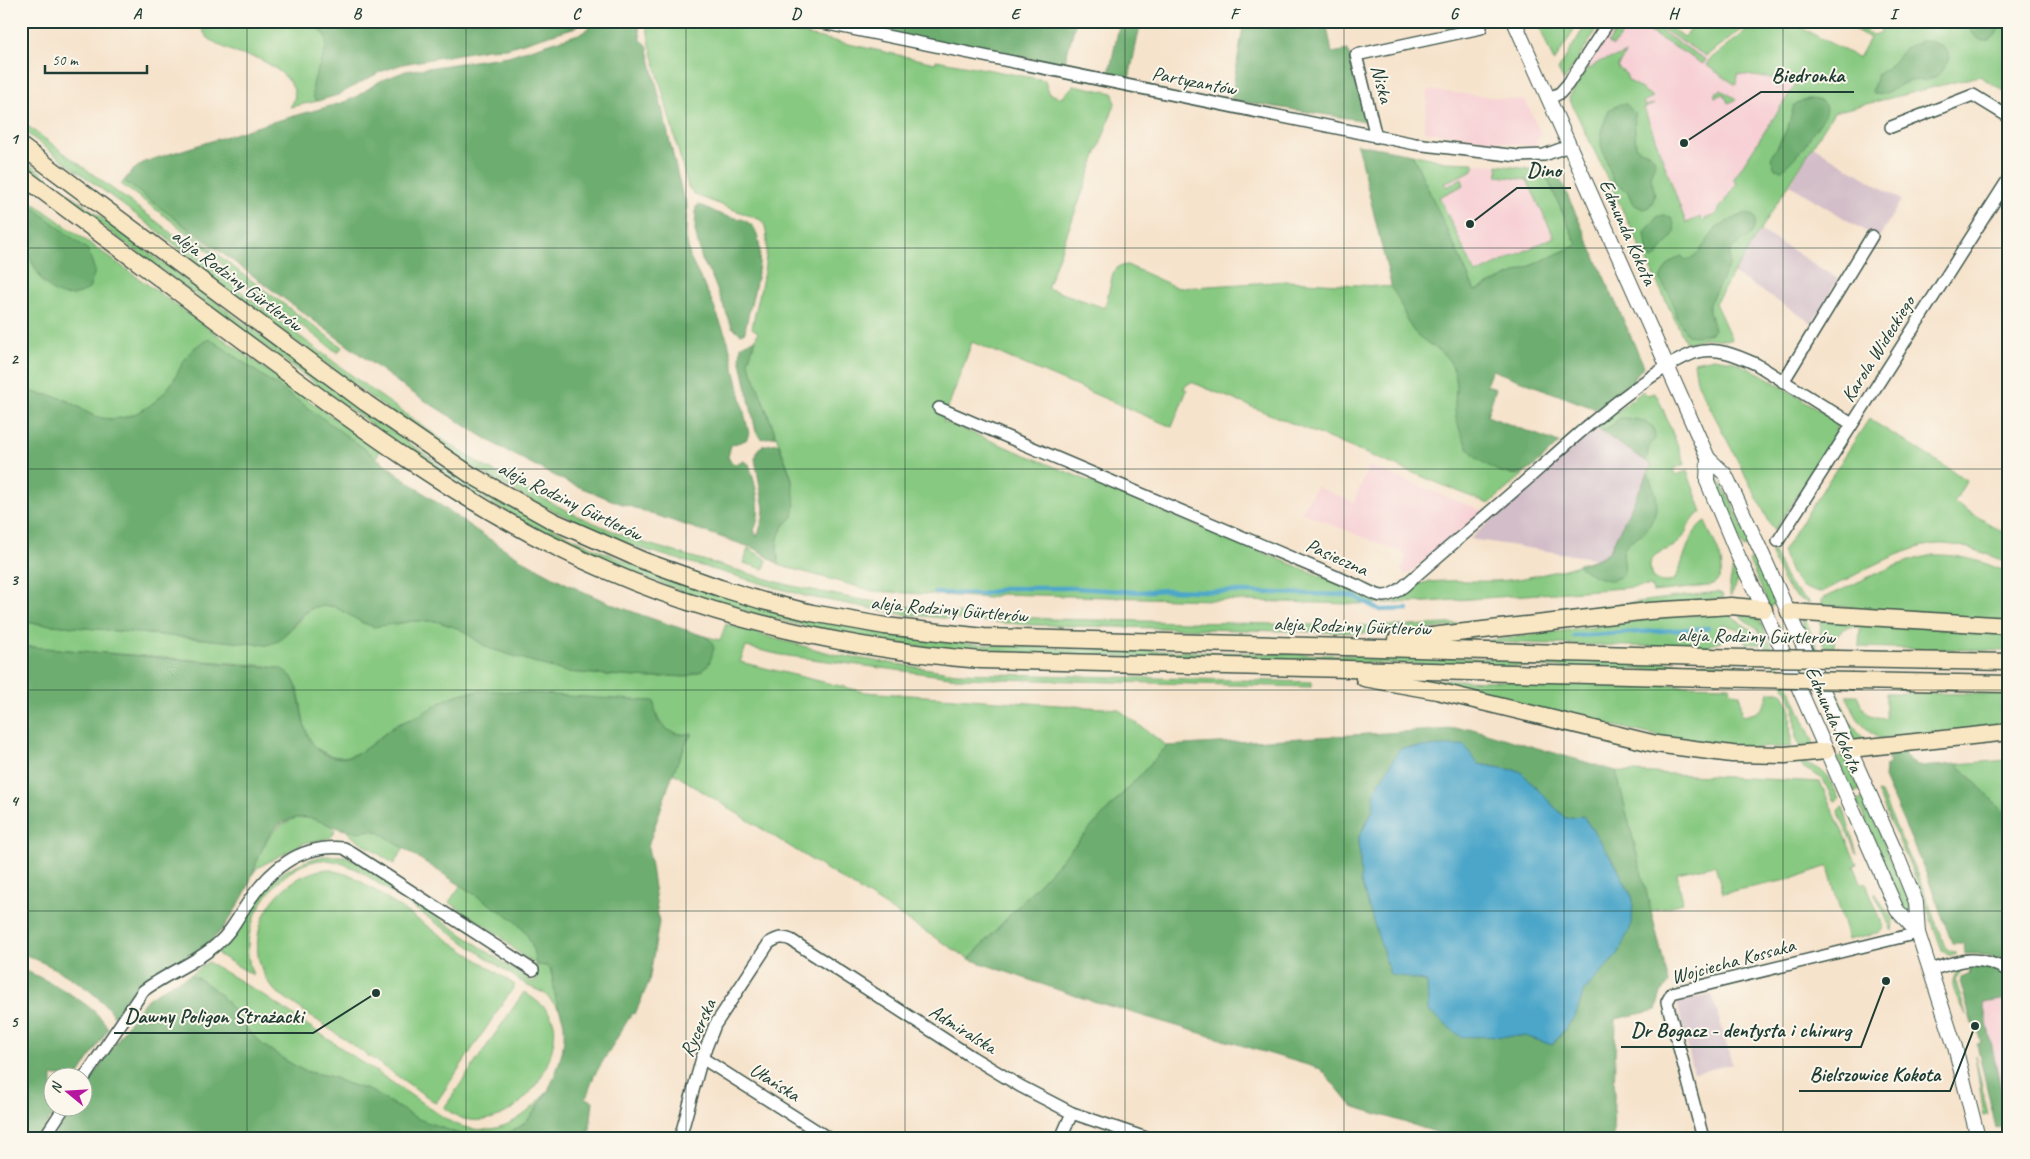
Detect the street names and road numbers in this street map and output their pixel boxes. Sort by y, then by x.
street label: Partyzantów [1150,61,1240,102]
street label: Niska [1365,62,1399,108]
street label: Edmunda Kokota [1594,175,1663,291]
street label: aleja Rodziny Gürtlerów [167,223,309,338]
street label: Karola Wideckiego [1835,290,1922,407]
street label: aleja Rodziny Gürtlerów [494,455,648,547]
street label: Pasieczna [1302,532,1373,582]
street label: aleja Rodziny Gürtlerów [870,590,1030,628]
street label: aleja Rodziny Gürtlerów [1273,611,1433,641]
street label: aleja Rodziny Gürtlerów [1677,622,1837,650]
street label: Edmunda Kokota [1800,662,1869,778]
street label: Wojciecha Kossaka [1668,932,1799,990]
street label: Rycerska [674,993,723,1061]
street label: Admiralska [925,999,1003,1060]
street label: Ułańska [745,1057,806,1108]

